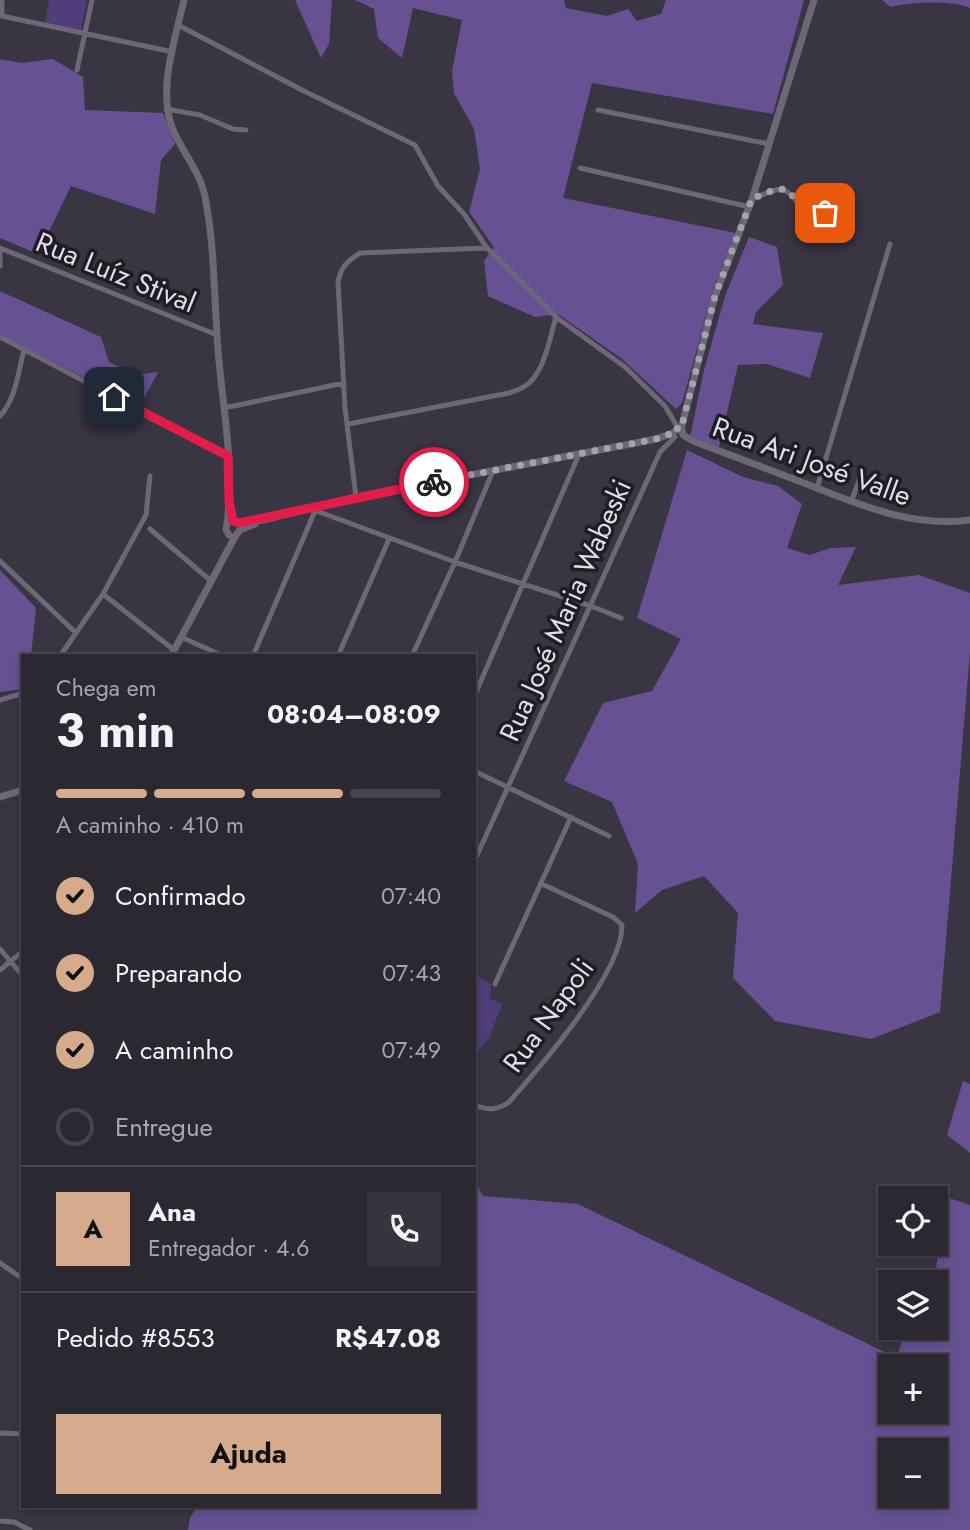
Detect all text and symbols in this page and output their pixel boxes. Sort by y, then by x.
pin [795,183,855,243]
icon: bag [806,194,844,232]
street label: Rua Luíz Stival [30,222,202,323]
pin [84,367,144,427]
icon: home [95,378,133,416]
street label: Rua Ari José Valle [707,407,917,516]
courier [399,447,469,517]
icon: bike [415,463,453,501]
street label: Rua José Maria Wabeski [489,473,642,748]
text: Chega em [56,671,157,705]
text: 08:04–08:09 [267,695,441,733]
text: 3 min [56,698,175,764]
text: A caminho · 410 m [56,808,244,842]
icon: check [56,877,94,915]
text: Confirmado [115,877,246,915]
text: 07:40 [381,879,441,913]
street label: Rua Napoli [493,950,604,1081]
icon: check [56,954,94,992]
text: Preparando [115,954,242,992]
text: 07:43 [382,956,441,990]
icon: check [56,1031,94,1069]
text: A caminho [115,1031,233,1069]
text: 07:49 [382,1033,441,1067]
text: Entregue [115,1108,213,1146]
map controls [878,1186,948,1508]
button: locate [878,1186,948,1256]
button: phone [367,1192,441,1266]
text: Ana [148,1193,196,1231]
text: A [83,1210,103,1248]
text: Entregador · 4.6 [148,1231,310,1265]
button: layers [878,1270,948,1340]
text: Pedido #8553 [56,1319,215,1357]
text: R$47.08 [335,1319,441,1357]
button: + [878,1354,948,1424]
button: Ajuda [56,1414,441,1494]
button: − [878,1438,948,1508]

